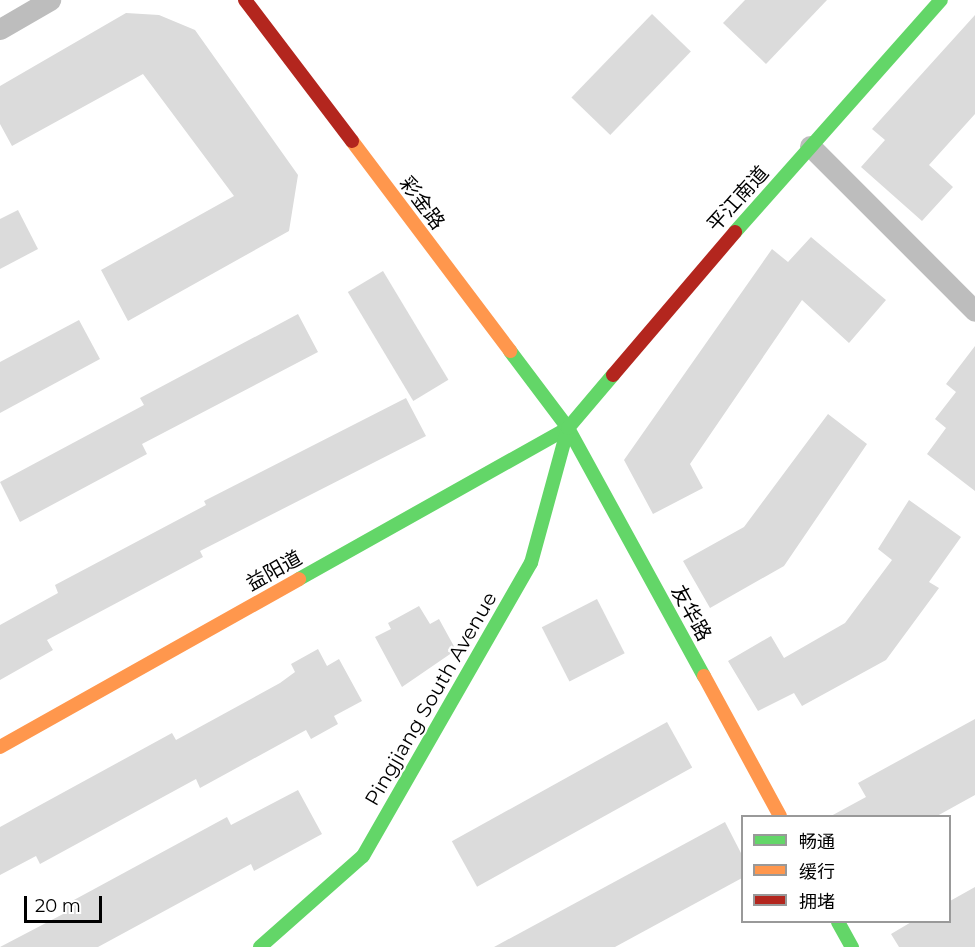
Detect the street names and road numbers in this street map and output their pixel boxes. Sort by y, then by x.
street label: 平江南道 [702,161,774,237]
street label: 彩金路 [394,172,450,234]
street label: 益阳道 [242,546,306,596]
street label: 友华路 [666,581,716,645]
street label: Pingjiang South Avenue [360,588,502,810]

